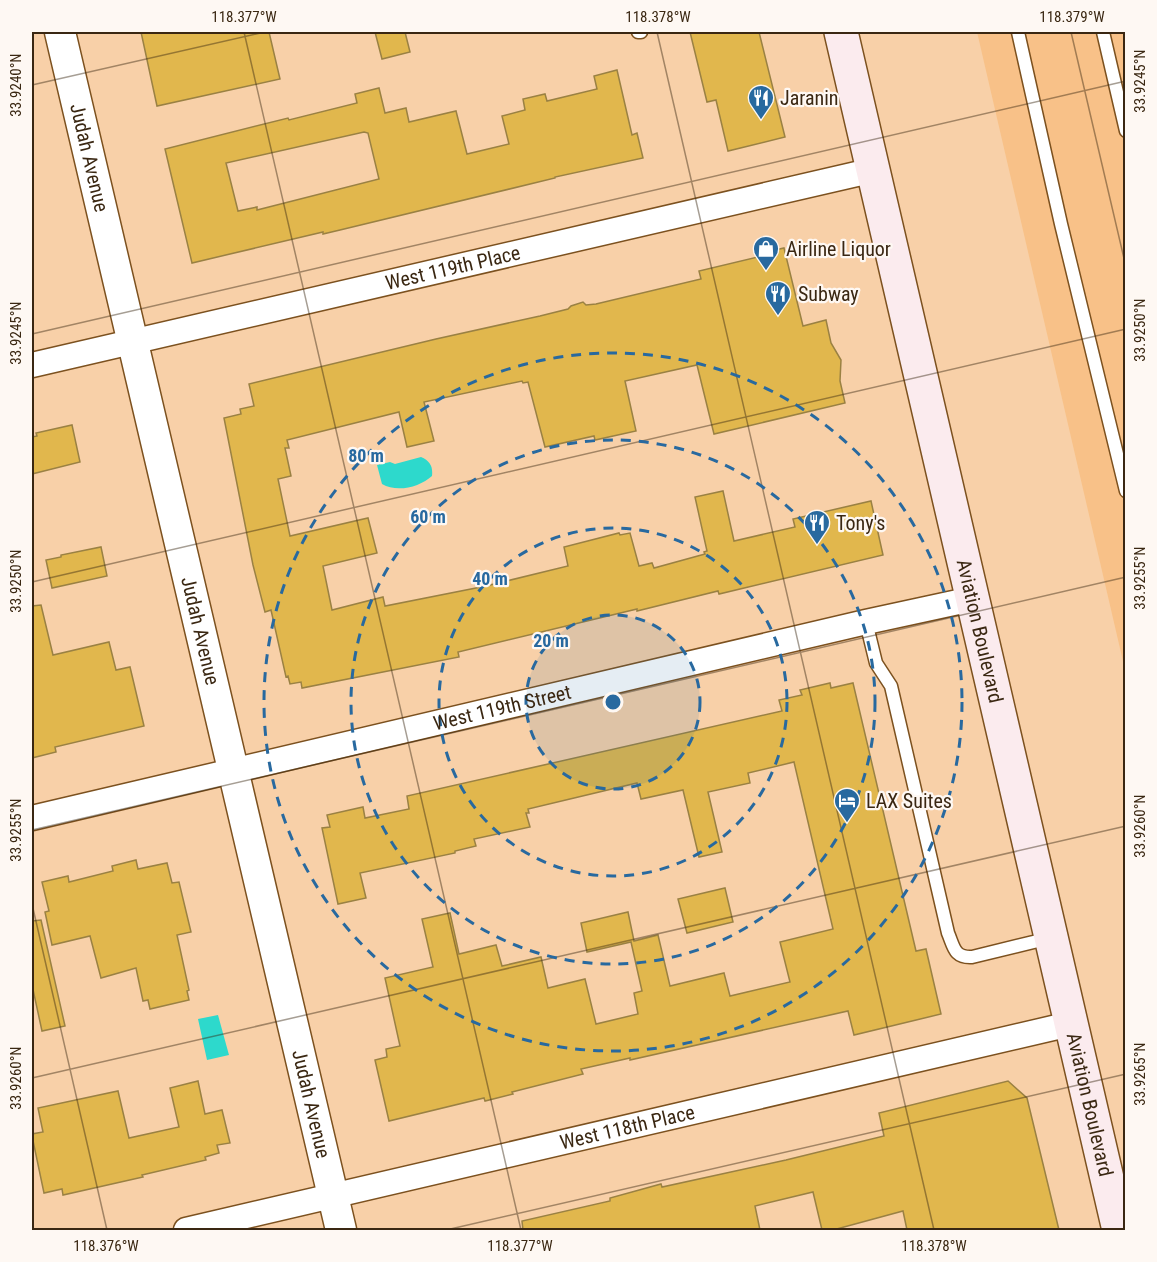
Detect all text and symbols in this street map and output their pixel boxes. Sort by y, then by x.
text: 118.377°W [211,8,277,26]
text: 118.378°W [625,8,691,26]
text: 118.379°W [1039,8,1105,26]
text: 33.9245°N [1131,49,1149,113]
text: 33.9240°N [7,53,25,117]
restaurant icon: Jaranin [746,83,776,121]
place label: Jaranin [780,86,839,110]
street label: Judah Avenue [65,101,114,214]
shop icon: Airline Liquor [751,234,781,272]
place label: Airline Liquor [786,237,891,261]
street label: West 119th Place [383,240,523,295]
restaurant icon: Subway [763,279,793,317]
place label: Subway [798,282,859,306]
text: 33.9250°N [1131,298,1149,362]
text: 33.9245°N [7,301,25,365]
text: 80 m [348,445,384,466]
text: 60 m [410,506,446,527]
restaurant icon: Tony's [802,508,832,546]
place label: Tony's [836,511,885,535]
text: 33.9255°N [1131,546,1149,610]
text: 33.9250°N [7,549,25,613]
street label: Aviation Boulevard [952,557,1008,705]
text: 40 m [472,568,508,589]
street label: Judah Avenue [176,574,225,687]
text: 20 m [533,630,569,651]
street label: West 119th Street [431,680,573,735]
centre of rings [603,692,623,712]
hotel icon: LAX Suites [832,786,862,824]
place label: LAX Suites [866,789,952,813]
text: 33.9260°N [1131,794,1149,858]
text: 33.9255°N [7,798,25,862]
street label: Aviation Boulevard [1062,1030,1118,1179]
text: 33.9265°N [1131,1042,1149,1106]
text: 33.9260°N [7,1046,25,1110]
street label: Judah Avenue [287,1047,336,1161]
street label: West 118th Place [557,1100,697,1155]
text: 118.376°W [73,1237,139,1255]
text: 118.377°W [487,1237,553,1255]
text: 118.378°W [901,1237,967,1255]

